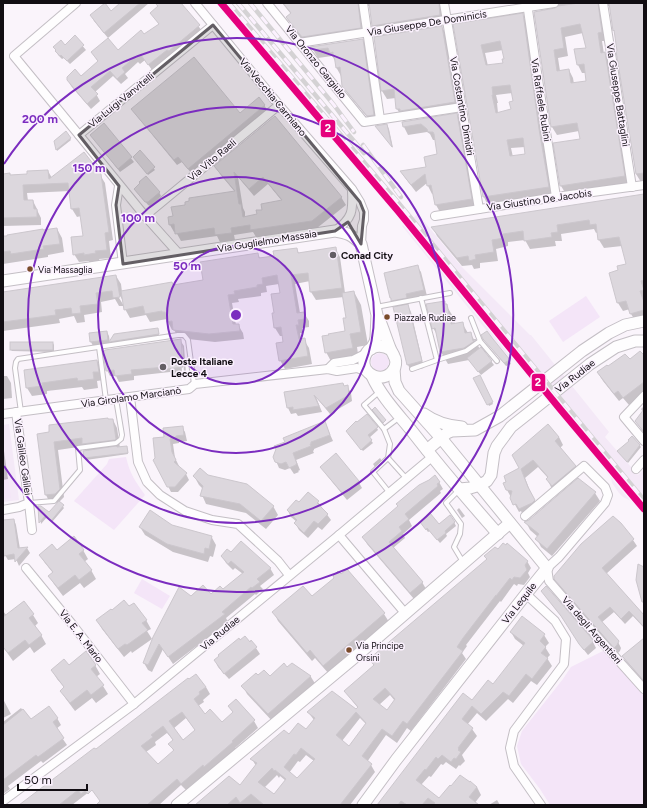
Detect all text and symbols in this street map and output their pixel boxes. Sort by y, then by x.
street label: Via Giuseppe De Dominicis [366,7,488,39]
street label: Via Oronzo Gargiulo [283,23,350,101]
street label: Via Giuseppe Battaglini [603,42,633,148]
street label: Via Vecchia Carmiano [236,55,310,139]
street label: Via Costantino Dimidri [447,55,477,157]
street label: Via Raffaele Rubini [528,57,554,143]
street label: Via Luigi Vanvitelli [85,69,157,131]
text: 200 m [22,112,58,126]
line badge: 2 [320,119,336,138]
text: 2 [325,122,331,135]
street label: Via Vito Raeli [185,136,239,184]
text: 150 m [72,161,106,175]
street label: Via Giustino De Jacobis [486,186,593,214]
text: 100 m [121,211,155,225]
street label: Via Guglielmo Massaia [216,227,318,255]
place label: Conad City [341,249,393,262]
marker: Conad City [328,250,338,260]
text: 50 m [173,259,201,273]
marker: Via Massaglia [25,264,35,274]
place label: Via Massaglia [38,264,93,275]
centre of rings [229,308,243,322]
marker: Piazzale Rudiae [382,312,392,322]
place label: Piazzale Rudiae [394,312,456,323]
place label: Poste Italiane Lecce 4 [171,355,233,380]
street label: Via Rudiae [552,356,598,396]
marker: Poste Italiane Lecce 4 [158,362,168,372]
line badge: 2 [531,373,546,392]
text: 2 [535,376,541,389]
street label: Via Girolamo Marcianò [80,383,182,410]
street label: Via Galileo Galilei [11,418,35,496]
street label: Via Lequile [499,579,539,626]
street label: Via degli Argentieri [559,594,625,666]
street label: Via E. A. Mario [56,607,106,665]
street label: Via Rudiae [198,612,243,653]
place label: Via Principe Orsini [356,640,404,663]
marker: Via Principe Orsini [344,645,354,655]
scale bar [18,766,87,792]
text: 50 m [24,773,52,787]

